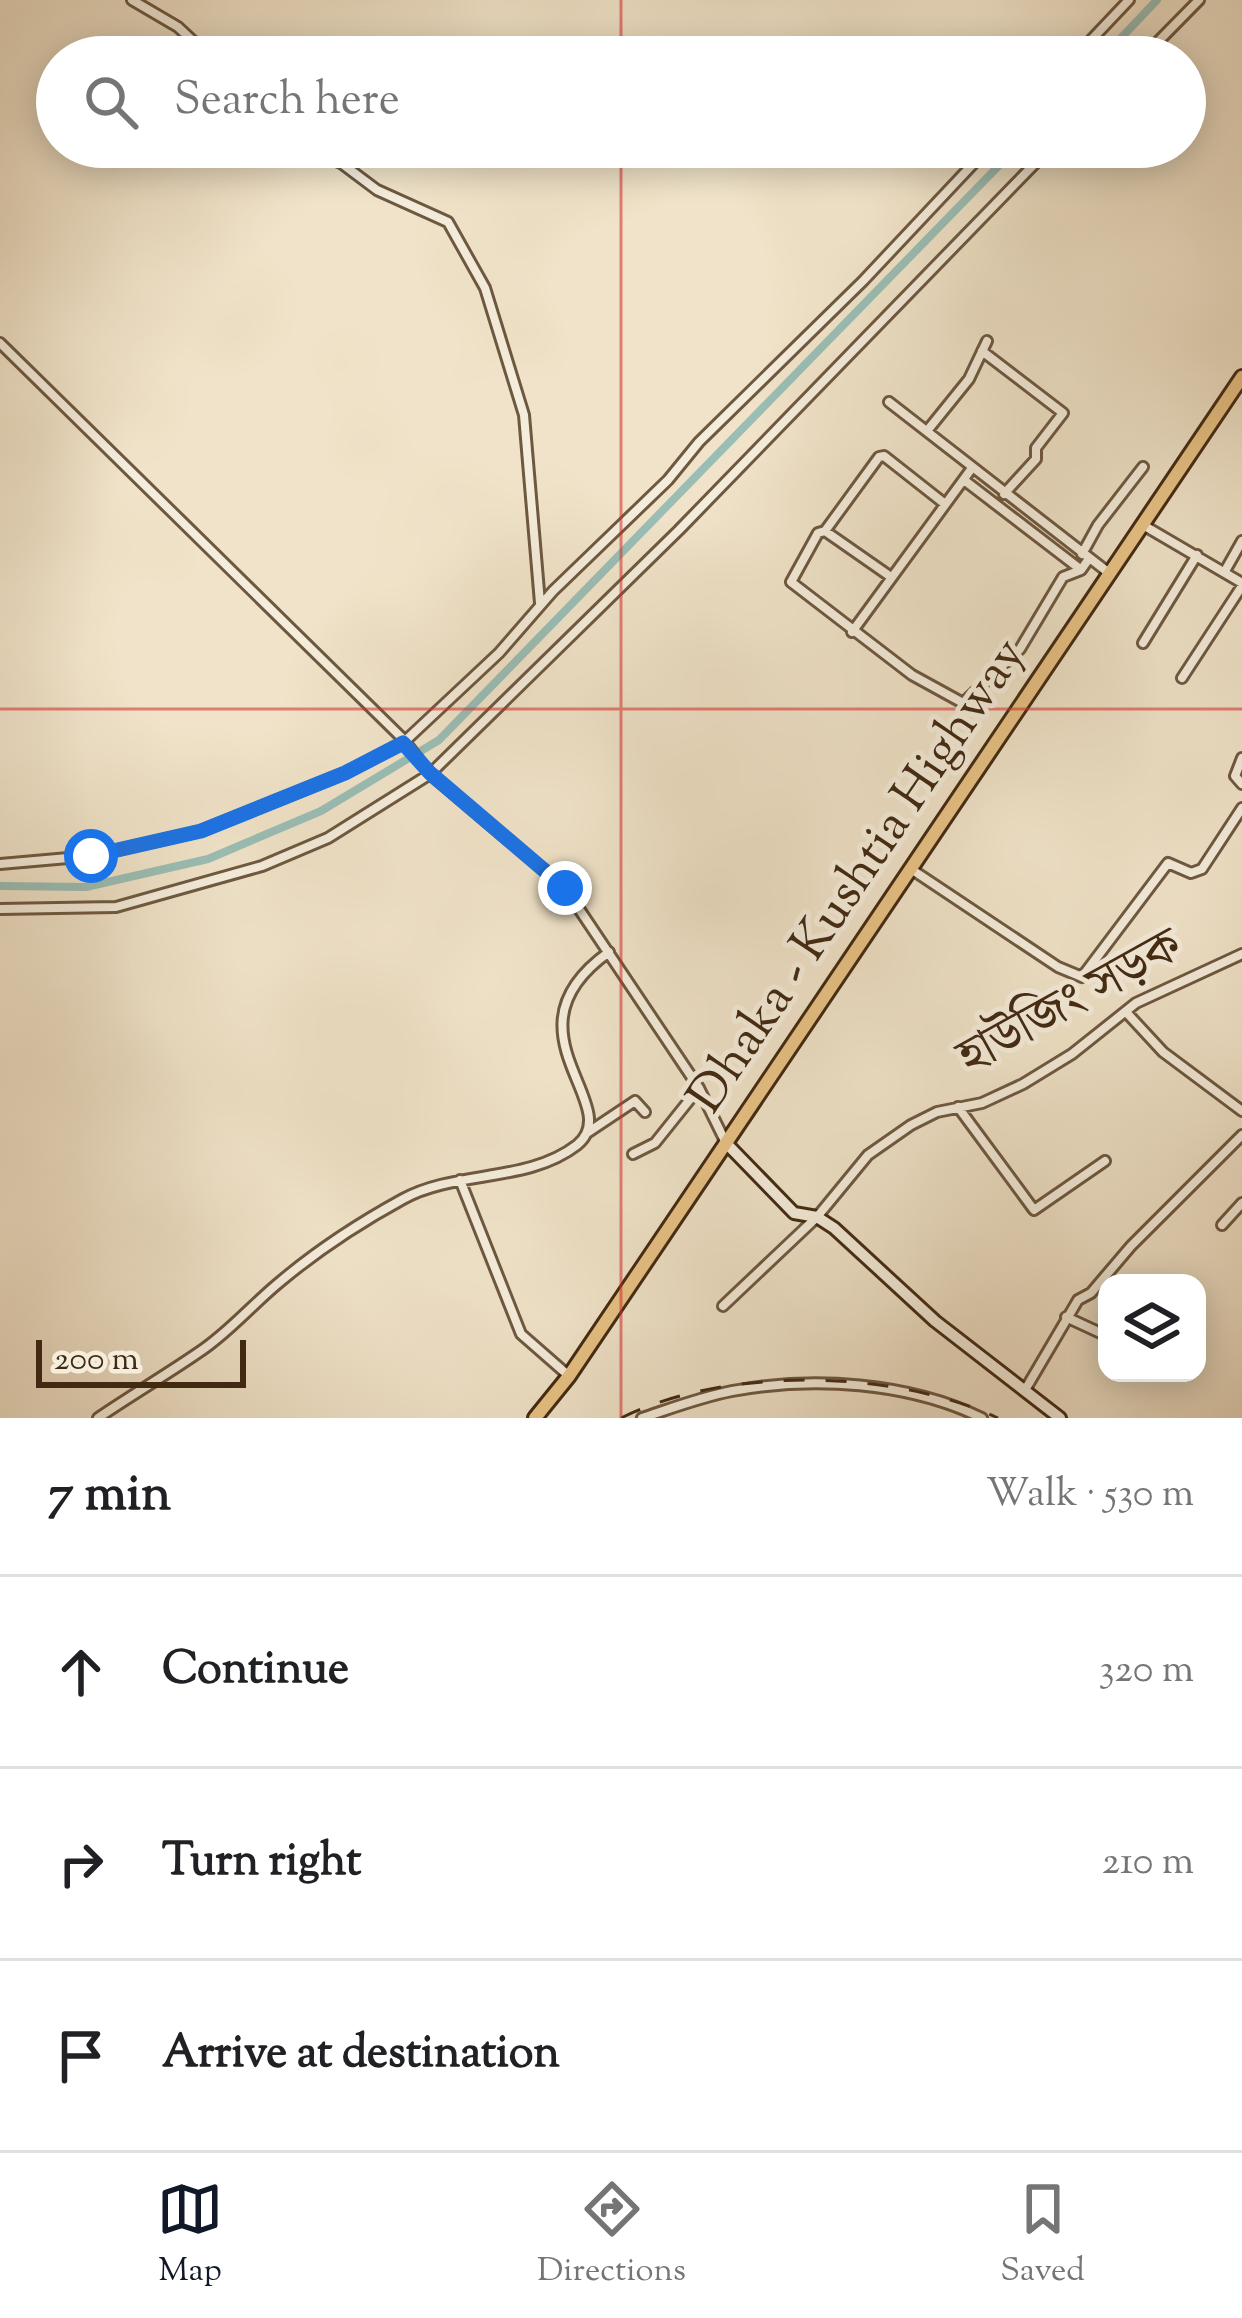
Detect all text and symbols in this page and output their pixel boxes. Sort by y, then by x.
search box [36,36,1206,168]
icon: search [78,69,144,135]
text: Search here [174,70,400,135]
street label: Dhaka - Kushtia Highway [672,625,1046,1129]
route start [64,829,118,883]
route end [538,861,592,915]
street label: হাউজিং সড়ক [944,911,1198,1097]
map controls [1098,1274,1206,1382]
button: layers [1098,1274,1206,1382]
scale bar [36,1334,246,1387]
text: 200 m [54,1337,139,1385]
text: 7 min [48,1460,171,1533]
text: Walk · 530 m [986,1468,1194,1524]
icon: ahead [48,1639,114,1705]
text: Continue [162,1639,349,1704]
text: 320 m [1099,1644,1194,1700]
icon: right [48,1831,114,1897]
text: Turn right [162,1831,361,1896]
text: 210 m [1102,1836,1194,1892]
icon: arrive [48,2023,114,2089]
text: Arrive at destination [162,2023,560,2088]
tab: Map [157,2176,223,2296]
tab: Directions [537,2176,686,2296]
tab: Saved [1000,2176,1085,2296]

